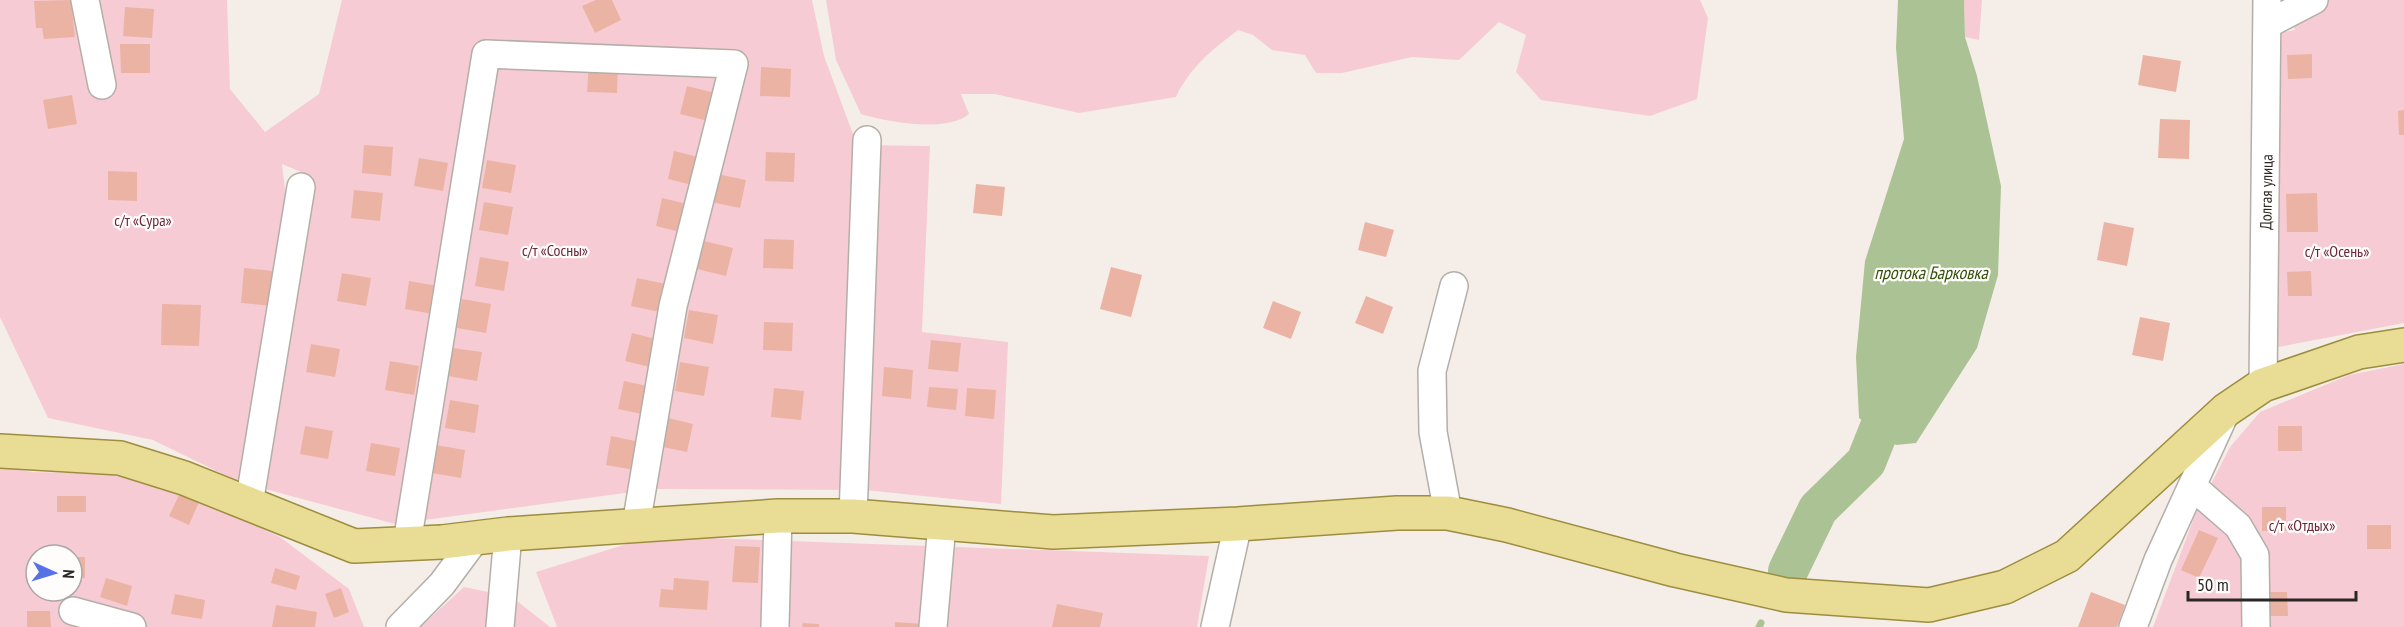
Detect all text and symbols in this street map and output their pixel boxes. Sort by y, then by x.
street label: Долгая улица [2255,154,2277,230]
park label: с/т «Сура» [114,210,172,230]
park label: с/т «Сосны» [522,240,588,260]
park label: с/т «Осень» [2305,241,2369,261]
water label: протока Барковка [1874,261,1989,284]
park label: с/т «Отдых» [2269,515,2335,535]
north arrow [24,543,84,603]
scale bar [2188,564,2356,602]
text: N [59,569,79,579]
text: 50 m [2197,573,2229,596]

